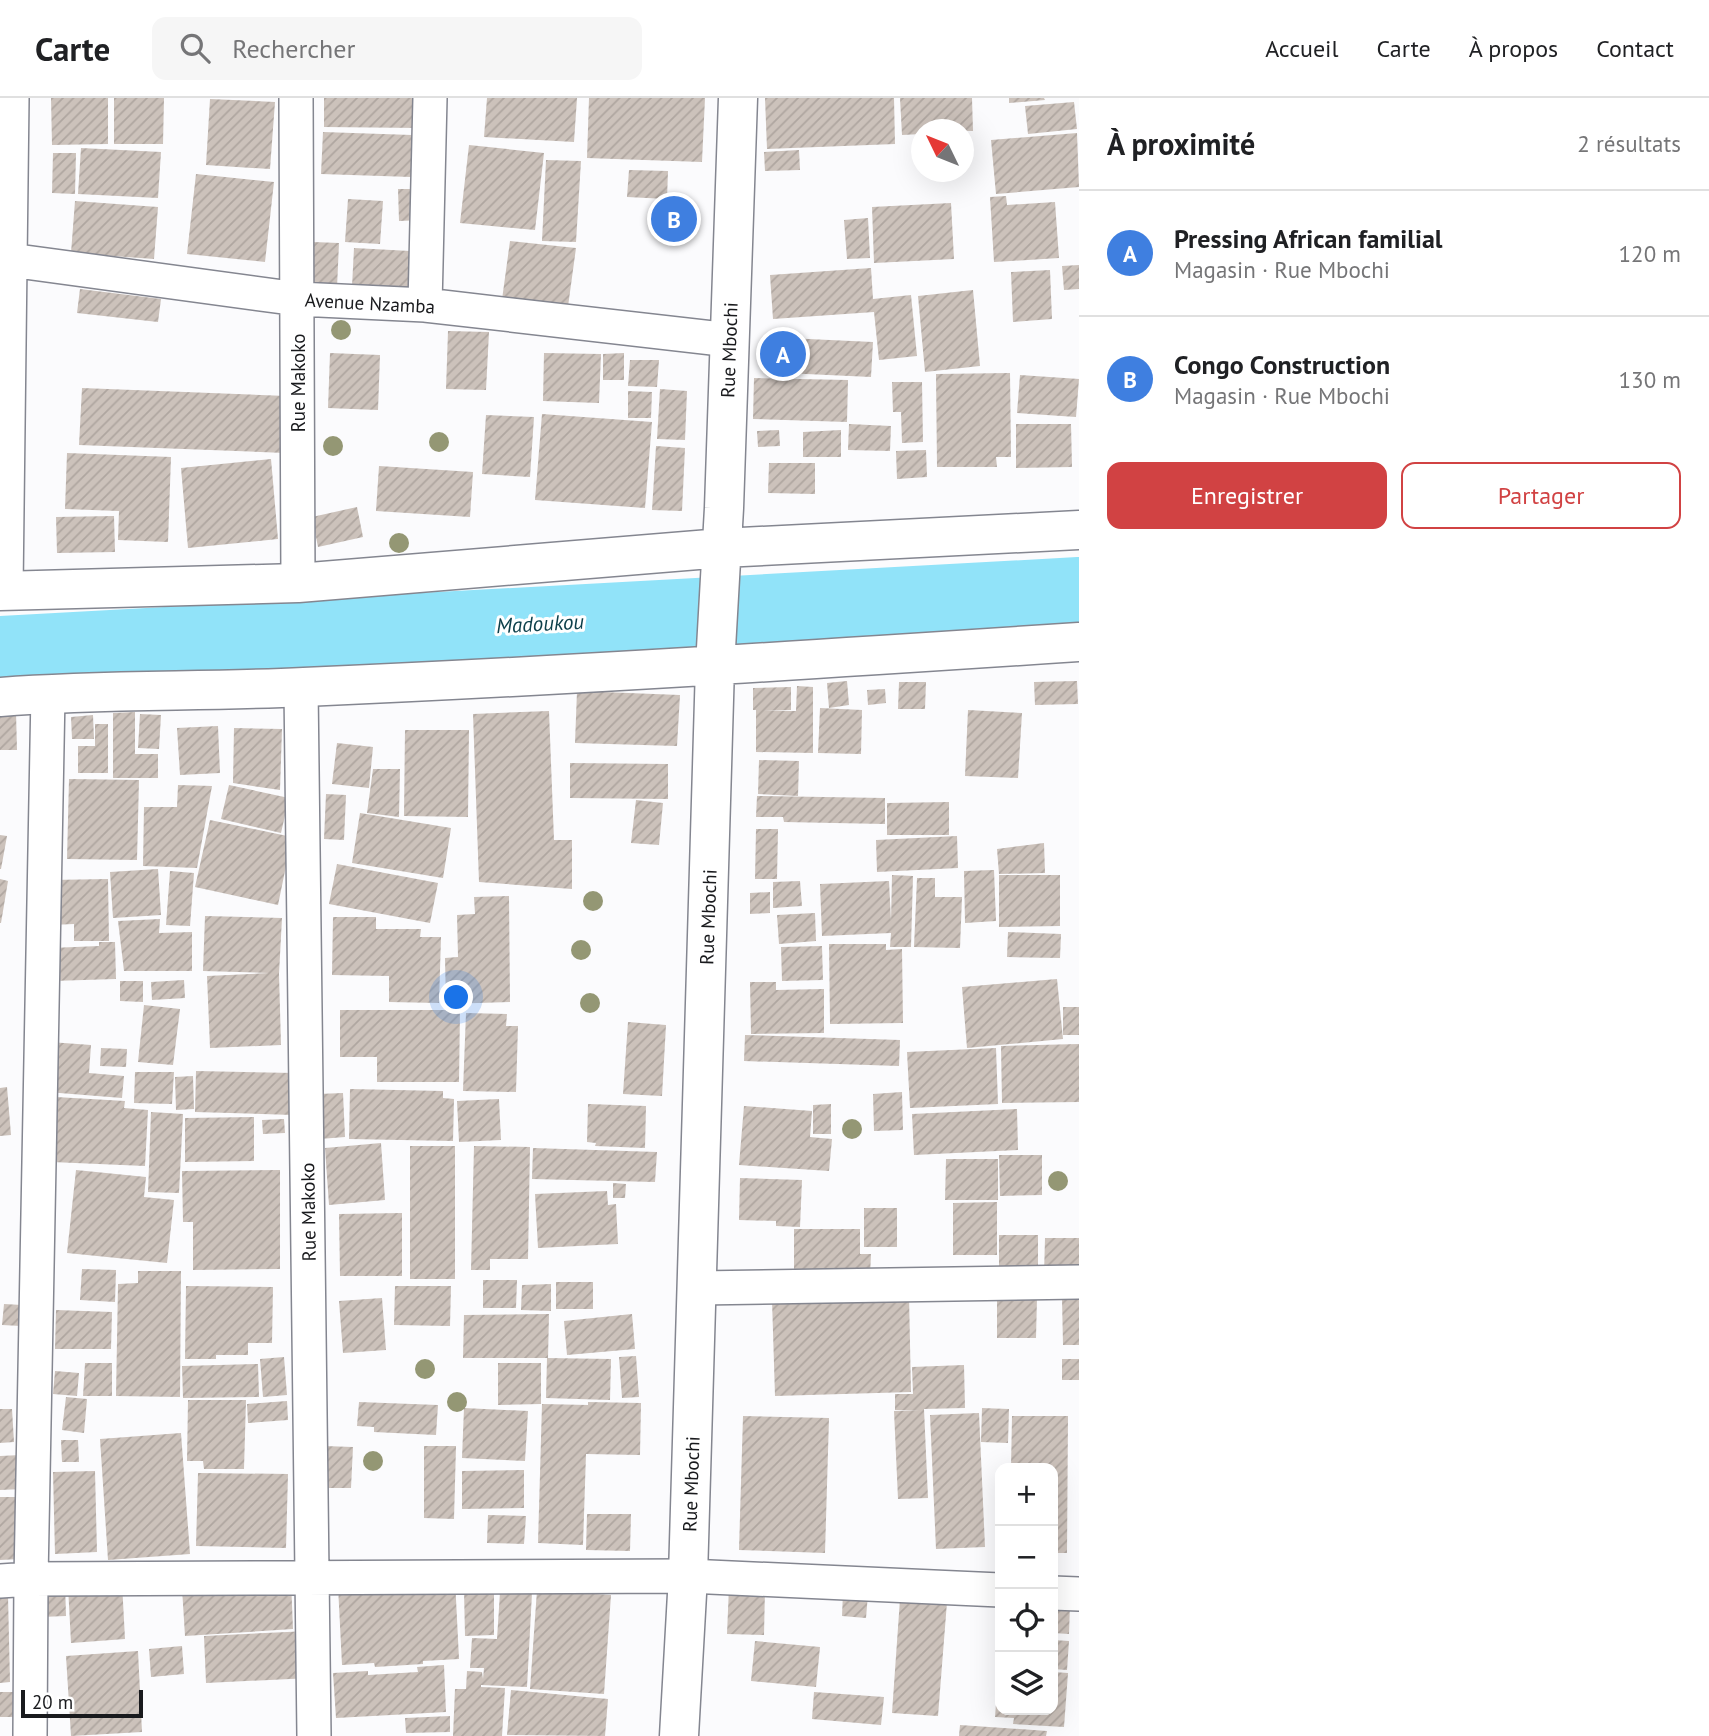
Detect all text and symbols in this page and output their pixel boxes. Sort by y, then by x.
search box [152,17,642,80]
text: Carte [35,27,110,70]
icon: search [176,29,214,67]
text: Rechercher [232,32,355,65]
text: Accueil [1265,33,1339,64]
text: Carte [1377,33,1431,64]
text: À propos [1469,33,1558,64]
text: Contact [1596,33,1674,64]
north arrow [911,119,974,182]
text: À proximité [1107,124,1255,163]
text: 2 résultats [1577,129,1681,158]
pin: B [651,193,697,245]
text: Pressing African familial [1174,222,1442,255]
text: A [1123,239,1137,268]
text: 120 m [1619,239,1681,268]
text: Magasin · Rue Mbochi [1174,255,1390,284]
street label: Avenue Nzamba [304,288,436,318]
street label: Rue Mbochi [715,302,743,398]
pin: A [760,328,806,380]
street label: Rue Makoko [286,334,310,432]
text: Congo Construction [1174,348,1390,381]
text: B [1123,365,1137,394]
text: 130 m [1619,365,1681,394]
text: Magasin · Rue Mbochi [1174,381,1390,410]
button: Enregistrer [1107,462,1387,529]
button: Partager [1401,462,1681,529]
water label: Madoukou [495,608,585,639]
street label: Rue Mbochi [694,869,722,965]
your location [439,980,473,1014]
street label: Rue Makoko [295,1162,321,1262]
street label: Rue Mbochi [677,1436,705,1532]
map controls [995,1463,1058,1715]
button: + [995,1463,1058,1526]
button: − [995,1526,1058,1589]
button: locate [995,1589,1058,1652]
button: layers [995,1652,1058,1715]
scale bar [21,1687,144,1719]
text: 20 m [32,1690,73,1714]

